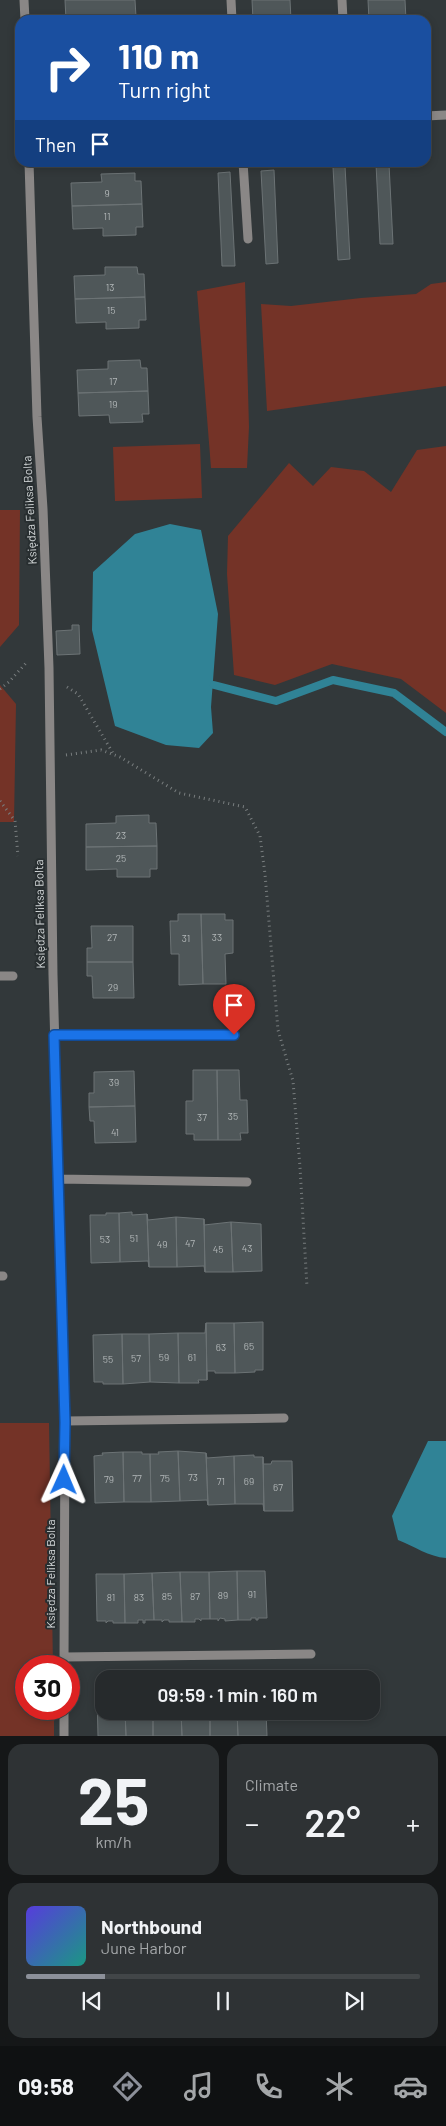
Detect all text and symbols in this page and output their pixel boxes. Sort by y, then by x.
text: 110 m [118,34,199,76]
icon: right [35,35,100,100]
text: Turn right [118,76,211,102]
icon: arrive [86,130,114,158]
text: Then [35,133,76,156]
house number: 9 [104,187,110,199]
house number: 11 [103,210,111,222]
house number: 13 [106,281,114,293]
house number: 15 [107,304,115,316]
house number: 17 [109,375,117,387]
house number: 19 [109,398,117,410]
street label: Księdza Feliksa Bolta [19,455,39,565]
house number: 23 [116,829,126,841]
house number: 25 [116,852,126,864]
street label: Księdza Feliksa Bolta [31,859,47,969]
house number: 27 [107,931,117,943]
house number: 33 [212,931,222,943]
house number: 31 [182,932,190,944]
house number: 29 [108,981,118,993]
pin [213,984,255,1035]
icon: arrive [220,991,248,1019]
house number: 39 [109,1076,119,1088]
house number: 35 [228,1110,238,1122]
house number: 37 [197,1111,207,1123]
house number: 41 [111,1126,119,1138]
house number: 51 [130,1232,138,1244]
house number: 53 [100,1233,110,1245]
house number: 47 [185,1237,195,1249]
house number: 49 [157,1238,167,1250]
house number: 43 [242,1242,252,1254]
house number: 45 [213,1243,223,1255]
house number: 65 [244,1340,254,1352]
house number: 63 [216,1341,226,1353]
house number: 59 [159,1351,169,1363]
house number: 61 [188,1351,196,1363]
house number: 57 [131,1352,141,1364]
house number: 55 [103,1353,113,1365]
position arrow [37,1453,89,1505]
house number: 73 [188,1471,198,1483]
house number: 77 [132,1472,142,1484]
house number: 75 [160,1472,170,1484]
house number: 79 [104,1473,114,1485]
house number: 71 [217,1475,225,1487]
house number: 69 [244,1475,254,1487]
house number: 67 [273,1481,283,1493]
street label: Księdza Feliksa Bolta [43,1519,57,1629]
house number: 91 [248,1588,256,1600]
house number: 89 [218,1589,228,1601]
house number: 85 [162,1590,172,1602]
house number: 87 [190,1590,200,1602]
house number: 81 [107,1591,115,1603]
house number: 83 [134,1591,144,1603]
speed limit sign: 30 [15,1655,80,1720]
text: 09:59 · 1 min · 160 m [158,1683,317,1706]
text: 25 [78,1760,149,1838]
text: Climate [245,1775,298,1794]
text: 22° [304,1799,361,1845]
text: − [245,1806,259,1840]
text: + [406,1806,420,1840]
text: km/h [95,1832,132,1851]
text: Northbound [101,1915,202,1938]
text: June Harbor [101,1938,187,1957]
icon: previous [78,1987,106,2015]
icon: pause [209,1987,237,2015]
icon: next [340,1987,368,2015]
icon: directions [110,2069,145,2104]
icon: music [181,2069,216,2104]
icon: phone [251,2069,286,2104]
icon: climate [322,2069,357,2104]
icon: car [393,2069,428,2104]
text: 09:58 [18,2073,74,2099]

